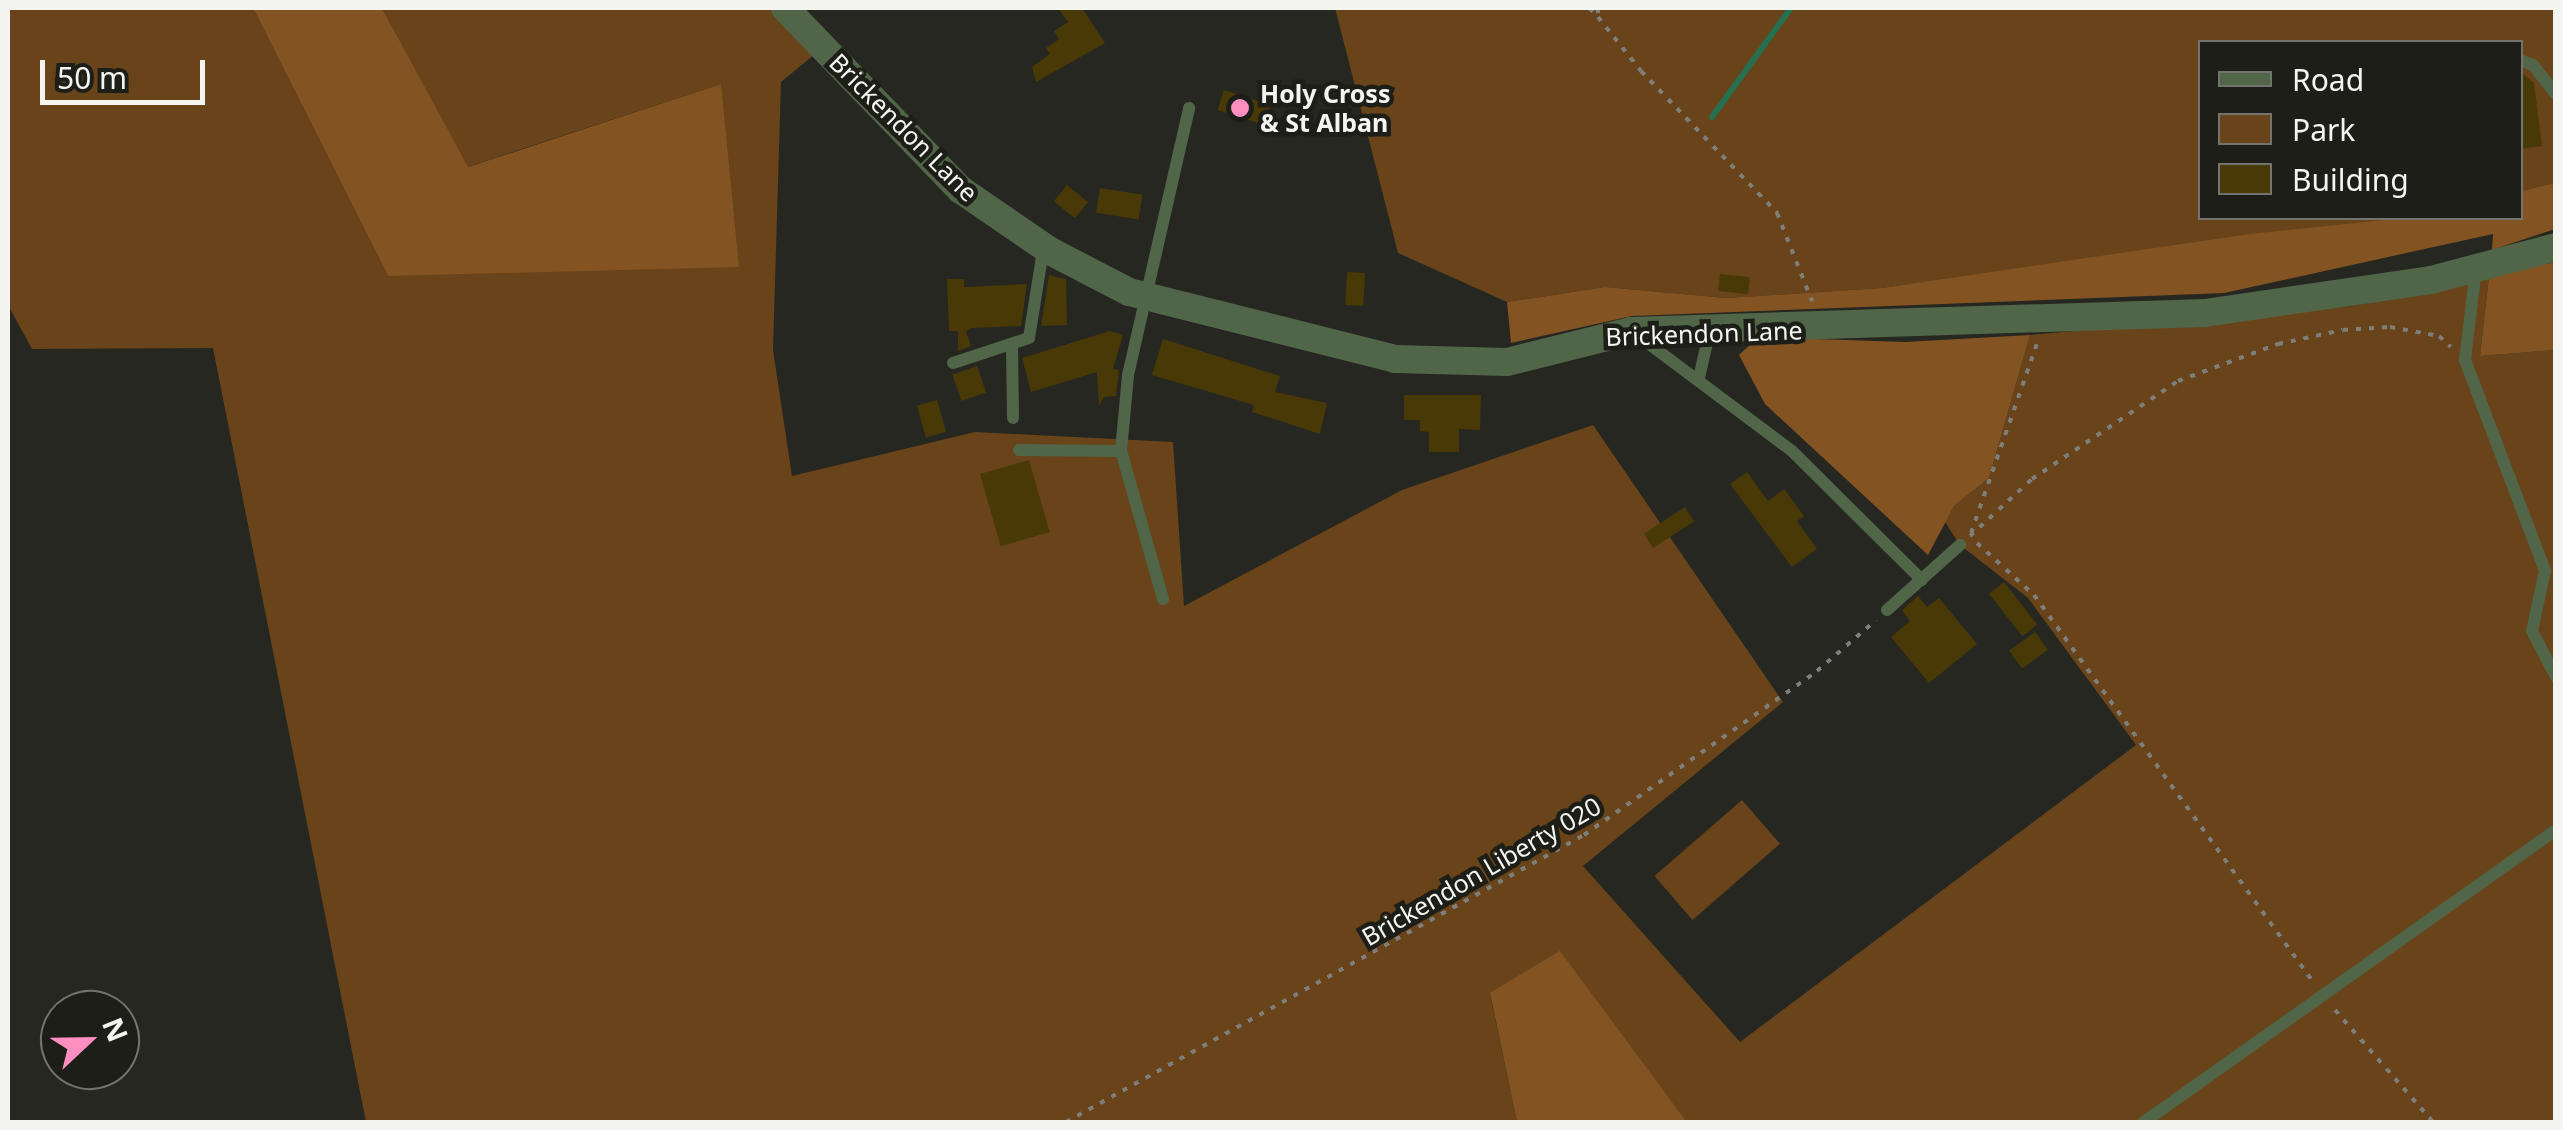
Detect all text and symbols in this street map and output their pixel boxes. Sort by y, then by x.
scale bar [45,40,210,102]
legend [2198,40,2523,220]
street label: Brickendon Lane [824,47,984,207]
text: 50 m [57,57,127,98]
text: Road [2292,59,2364,100]
place label: Holy Cross & St Alban [1260,79,1390,138]
marker: Holy Cross & St Alban [1229,97,1251,119]
text: Park [2292,109,2355,150]
text: Building [2292,159,2409,200]
street label: Brickendon Lane [1605,315,1803,351]
street label: Brickendon Liberty 020 [1356,790,1606,952]
north arrow [40,990,140,1090]
text: N [94,1012,138,1047]

